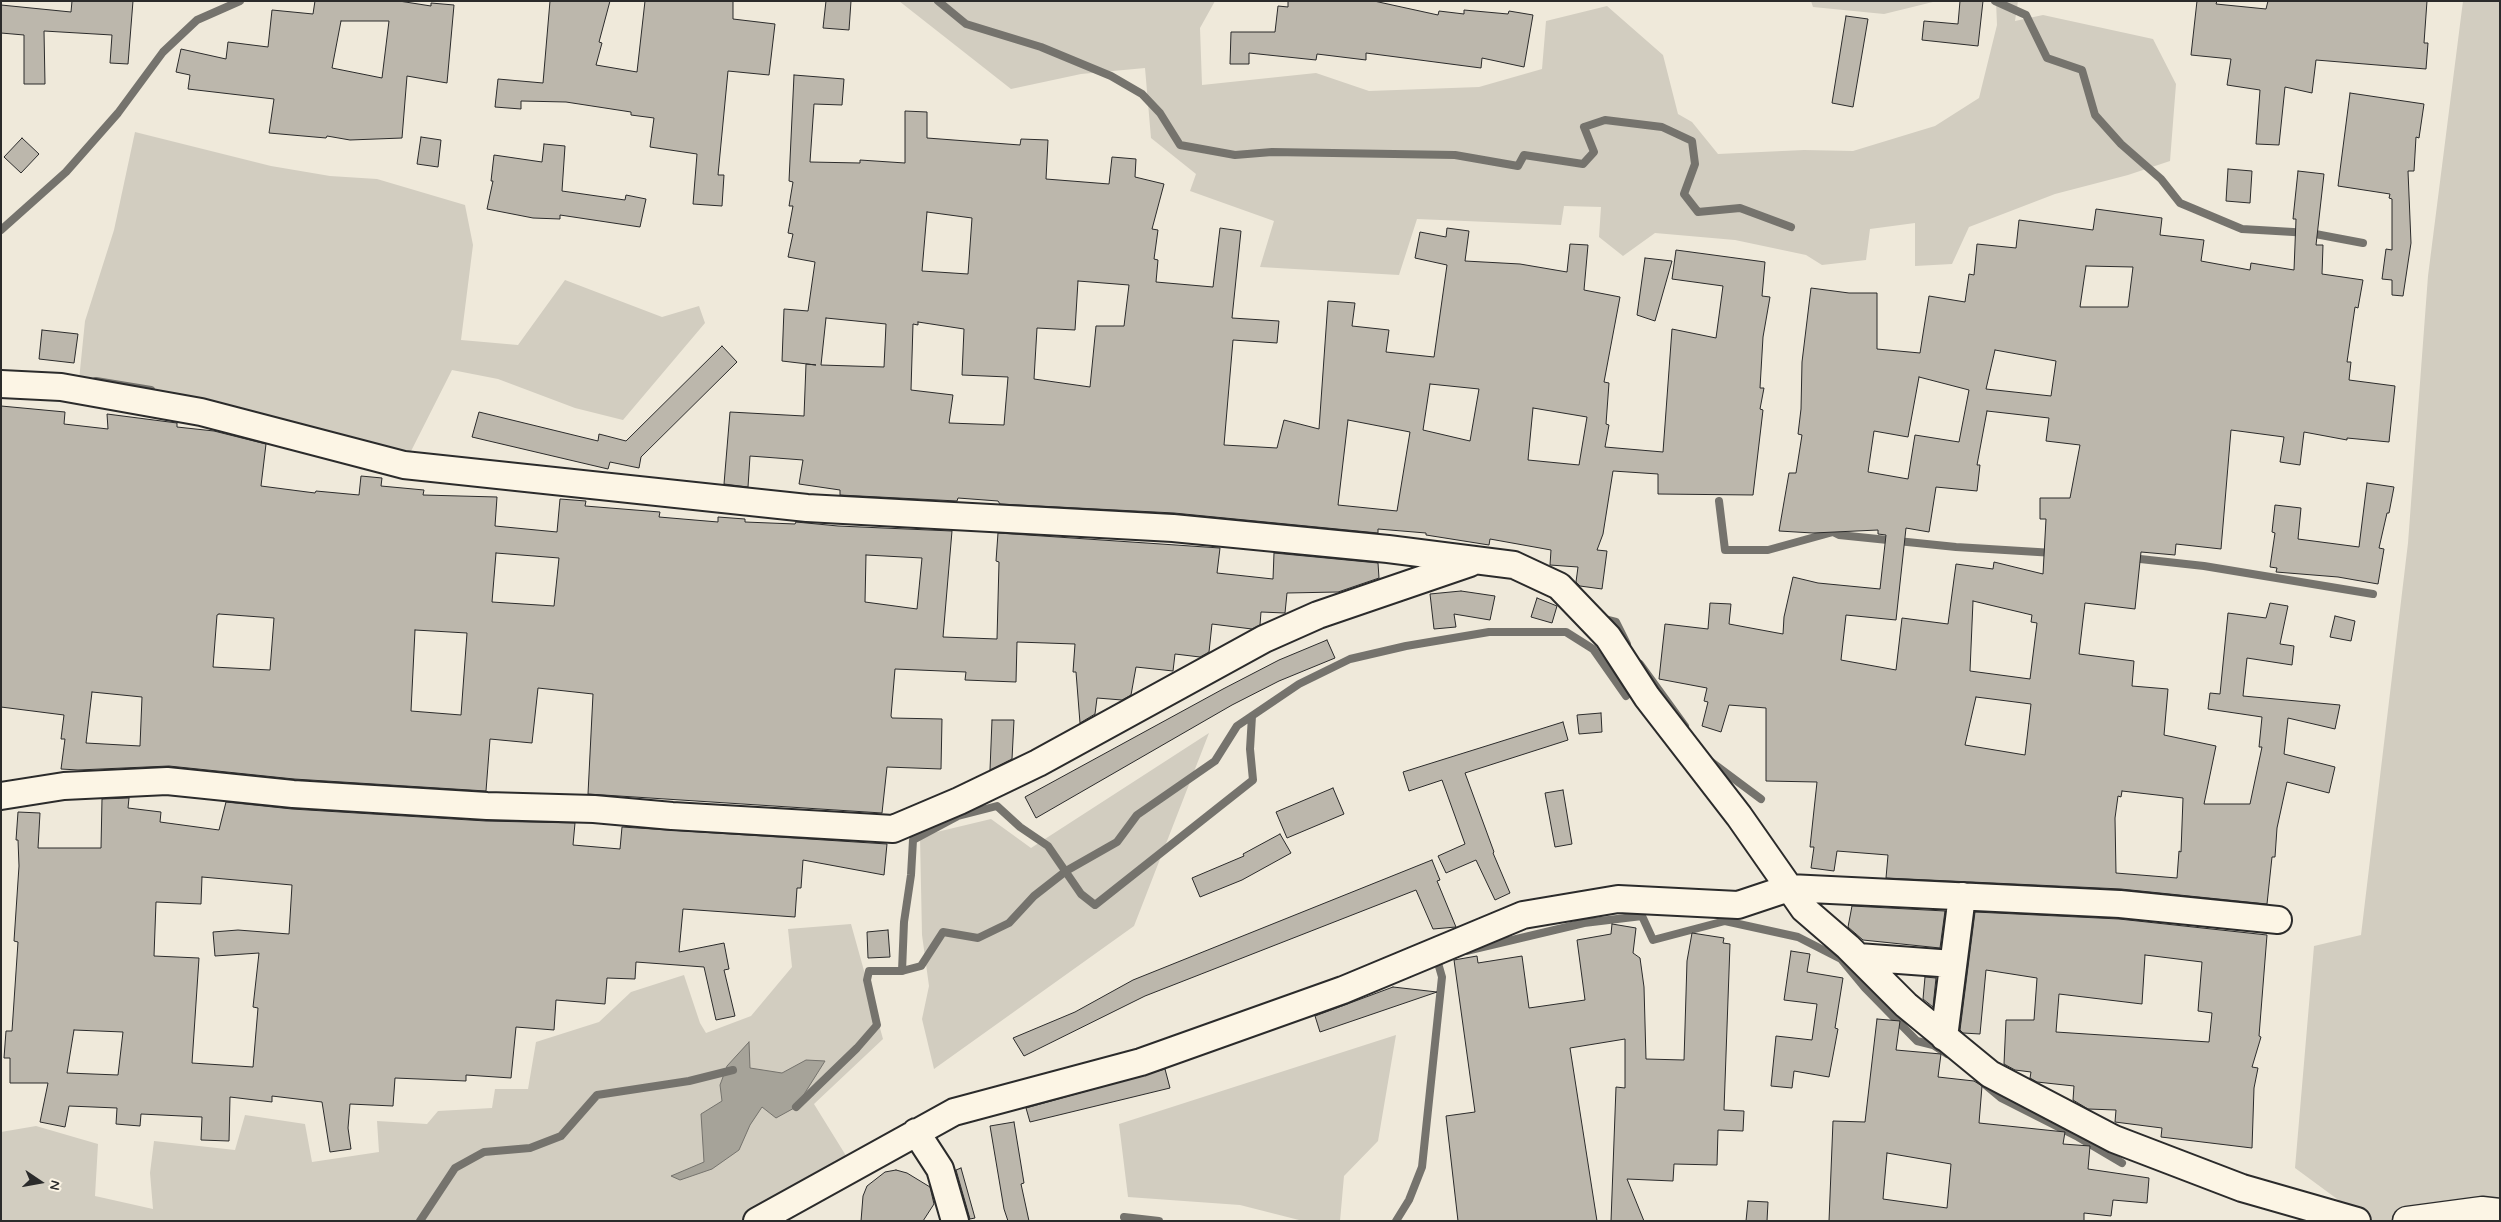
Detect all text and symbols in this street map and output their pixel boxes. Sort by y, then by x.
north arrow [15,1157,65,1207]
text: N [45,1179,64,1192]

